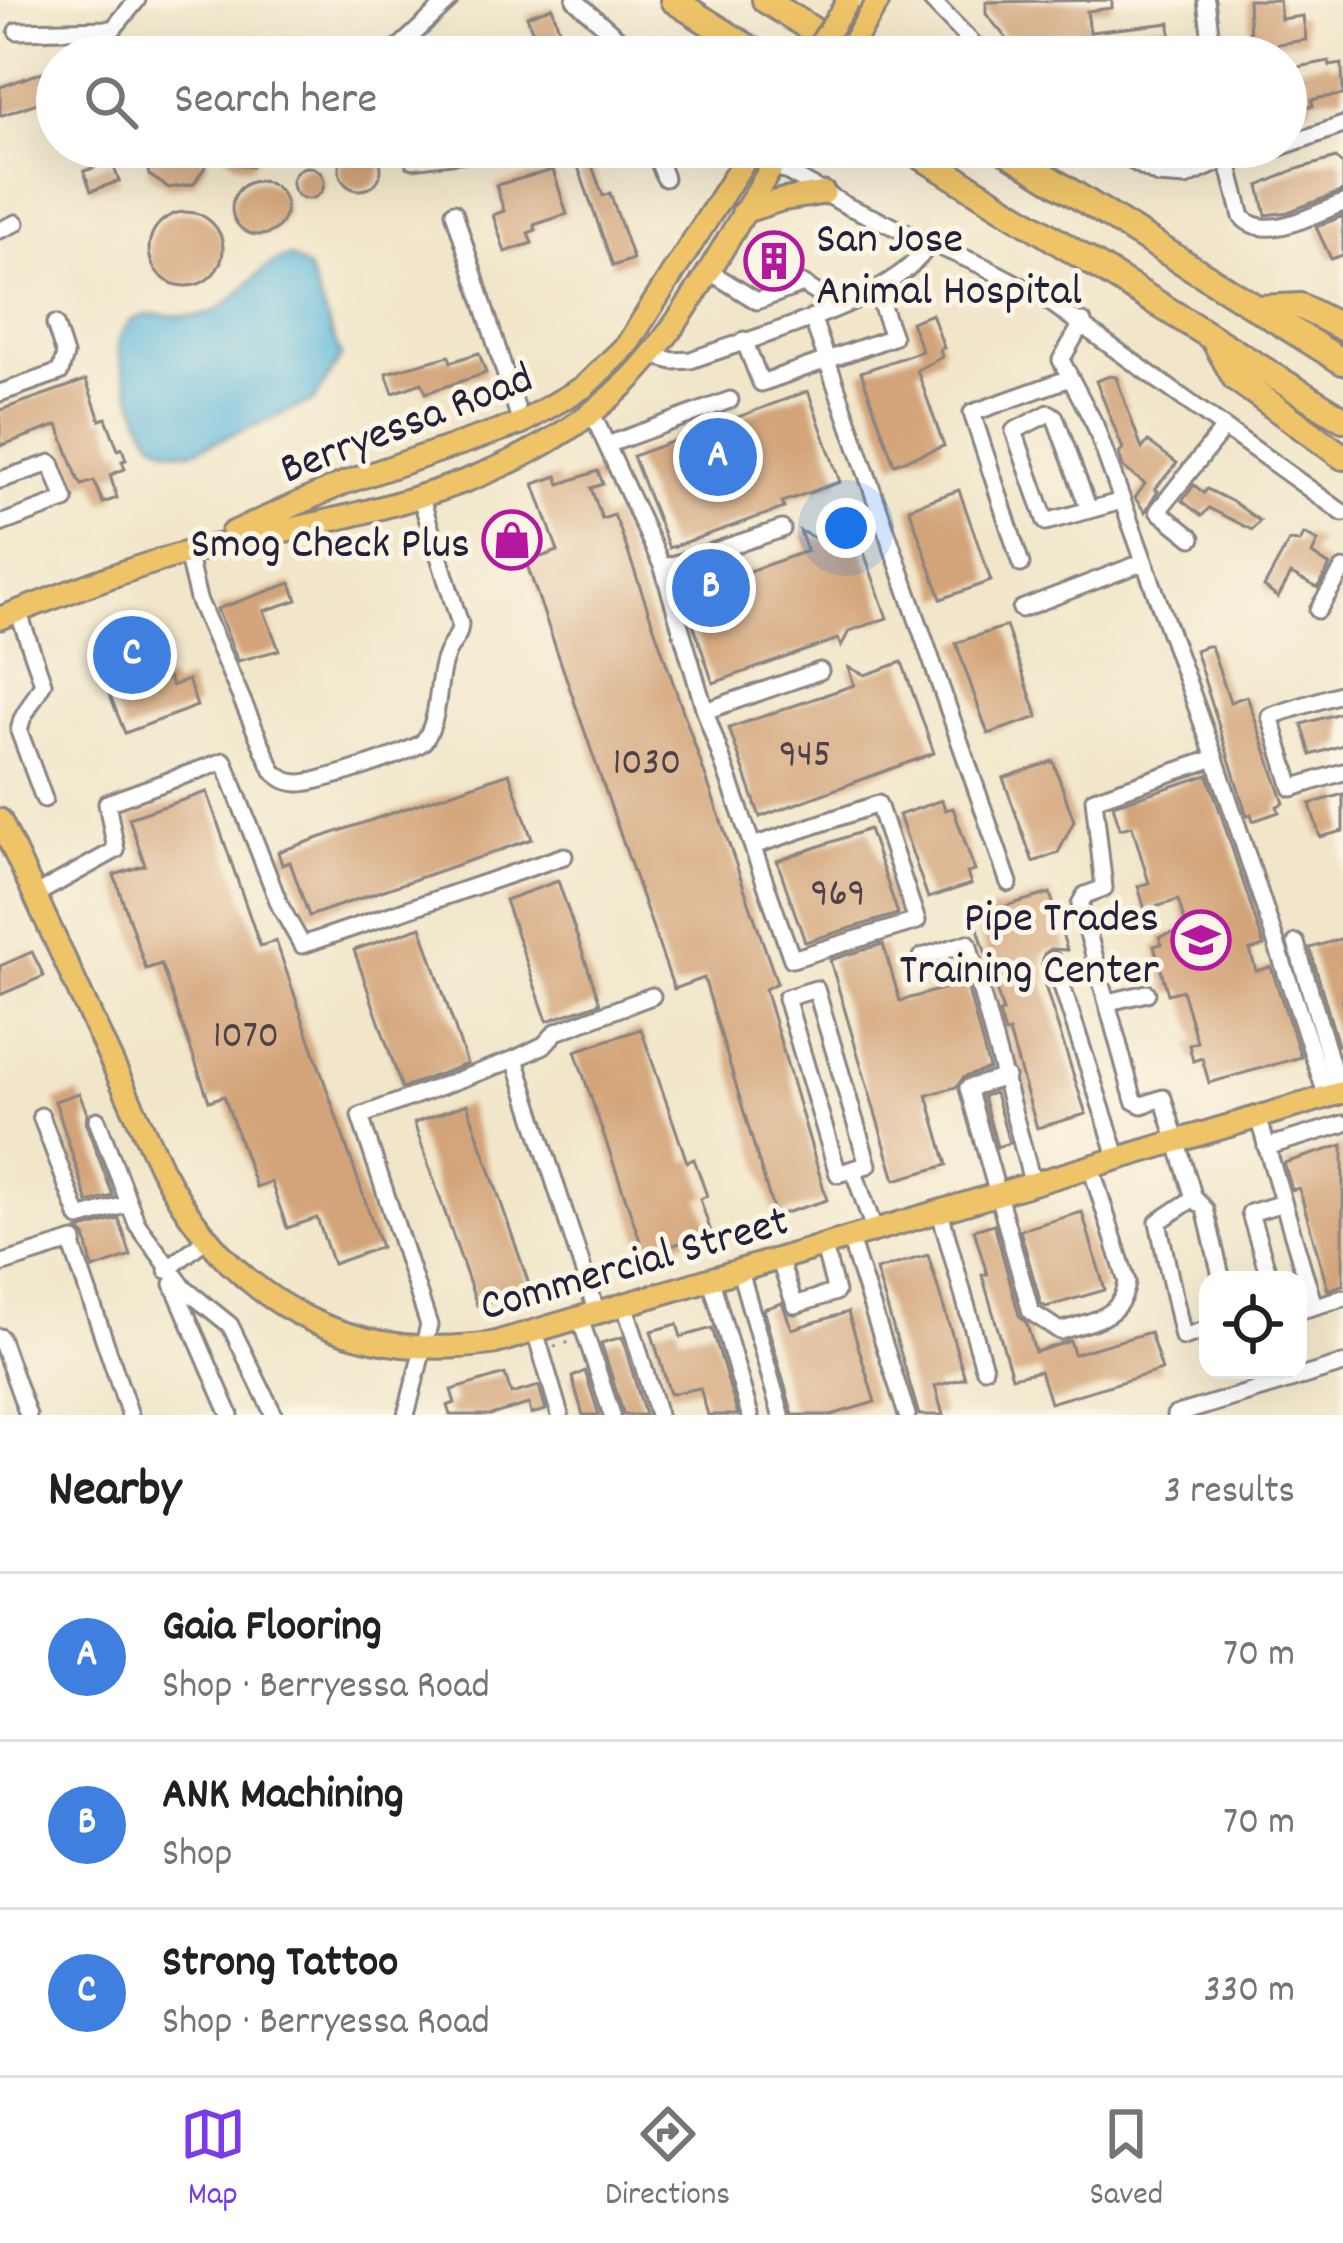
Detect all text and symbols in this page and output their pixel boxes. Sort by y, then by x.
search box [36,36,1307,168]
icon: search [78,69,144,135]
text: Search here [174,70,377,134]
place label: San Jose Animal Hospital [816,210,1082,326]
building icon: San Jose Animal Hospital [743,230,805,292]
street label: Berryessa Road [272,349,543,504]
pin: A [679,412,757,502]
your location [816,498,876,558]
shop icon: Smog Check Plus [481,509,543,571]
place label: Smog Check Plus [190,515,470,579]
pin: B [672,543,750,633]
pin: C [93,610,171,700]
house number: 945 [779,730,831,785]
house number: 1030 [613,738,681,793]
house number: 969 [811,869,865,924]
place label: Pipe Trades Training Center [899,889,1159,1005]
school or university icon: Pipe Trades Training Center [1170,909,1232,971]
house number: 1070 [213,1011,279,1066]
street label: Commercial Street [473,1192,797,1341]
map controls [1199,1271,1307,1379]
button: locate [1199,1271,1307,1379]
text: Nearby [48,1457,181,1529]
text: 3 results [1164,1466,1295,1521]
text: Gaia Flooring [162,1597,382,1661]
text: A [76,1629,98,1684]
text: 70 m [1223,1629,1295,1684]
text: Shop · Berryessa Road [162,1661,490,1716]
text: ANK Machining [162,1765,404,1829]
text: B [78,1797,96,1852]
text: 70 m [1223,1797,1295,1852]
text: Shop [162,1829,232,1884]
text: Strong Tattoo [162,1933,398,1997]
text: C [77,1965,97,2020]
text: 330 m [1203,1965,1295,2020]
text: Shop · Berryessa Road [162,1997,490,2052]
tab: Map [180,2101,246,2220]
tab: Directions [605,2101,730,2220]
tab: Saved [1090,2101,1163,2220]

